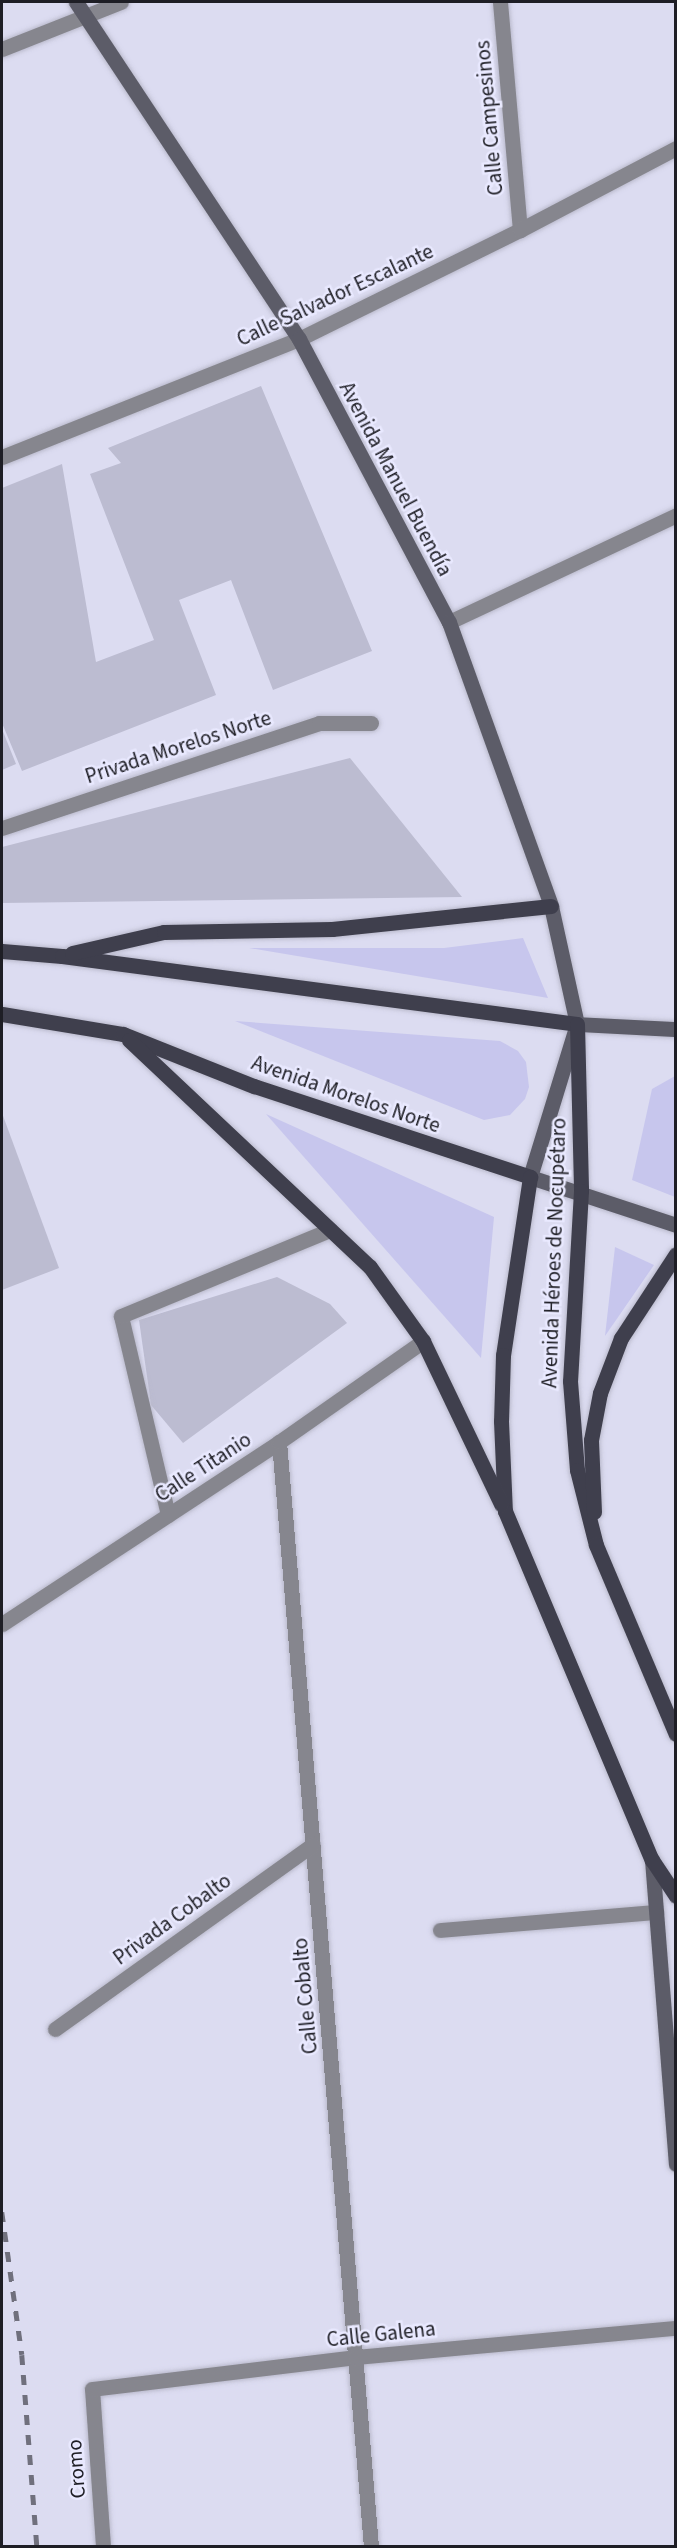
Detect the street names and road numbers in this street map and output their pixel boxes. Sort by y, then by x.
street label: Calle Campesinos [470,39,508,197]
street label: Calle Salvador Escalante [233,238,437,352]
street label: Avenida Manuel Buendía [334,378,458,580]
street label: Privada Morelos Norte [82,705,274,789]
street label: Avenida Morelos Norte [248,1050,444,1138]
street label: Avenida Héroes de Nocupétaro [537,1118,571,1388]
street label: Calle Titanio [150,1427,256,1507]
street label: Privada Cobalto [108,1868,236,1970]
street label: Calle Cobalto [287,1937,323,2055]
street label: Calle Galena [325,2316,437,2352]
street label: Cromo [61,2439,91,2499]

